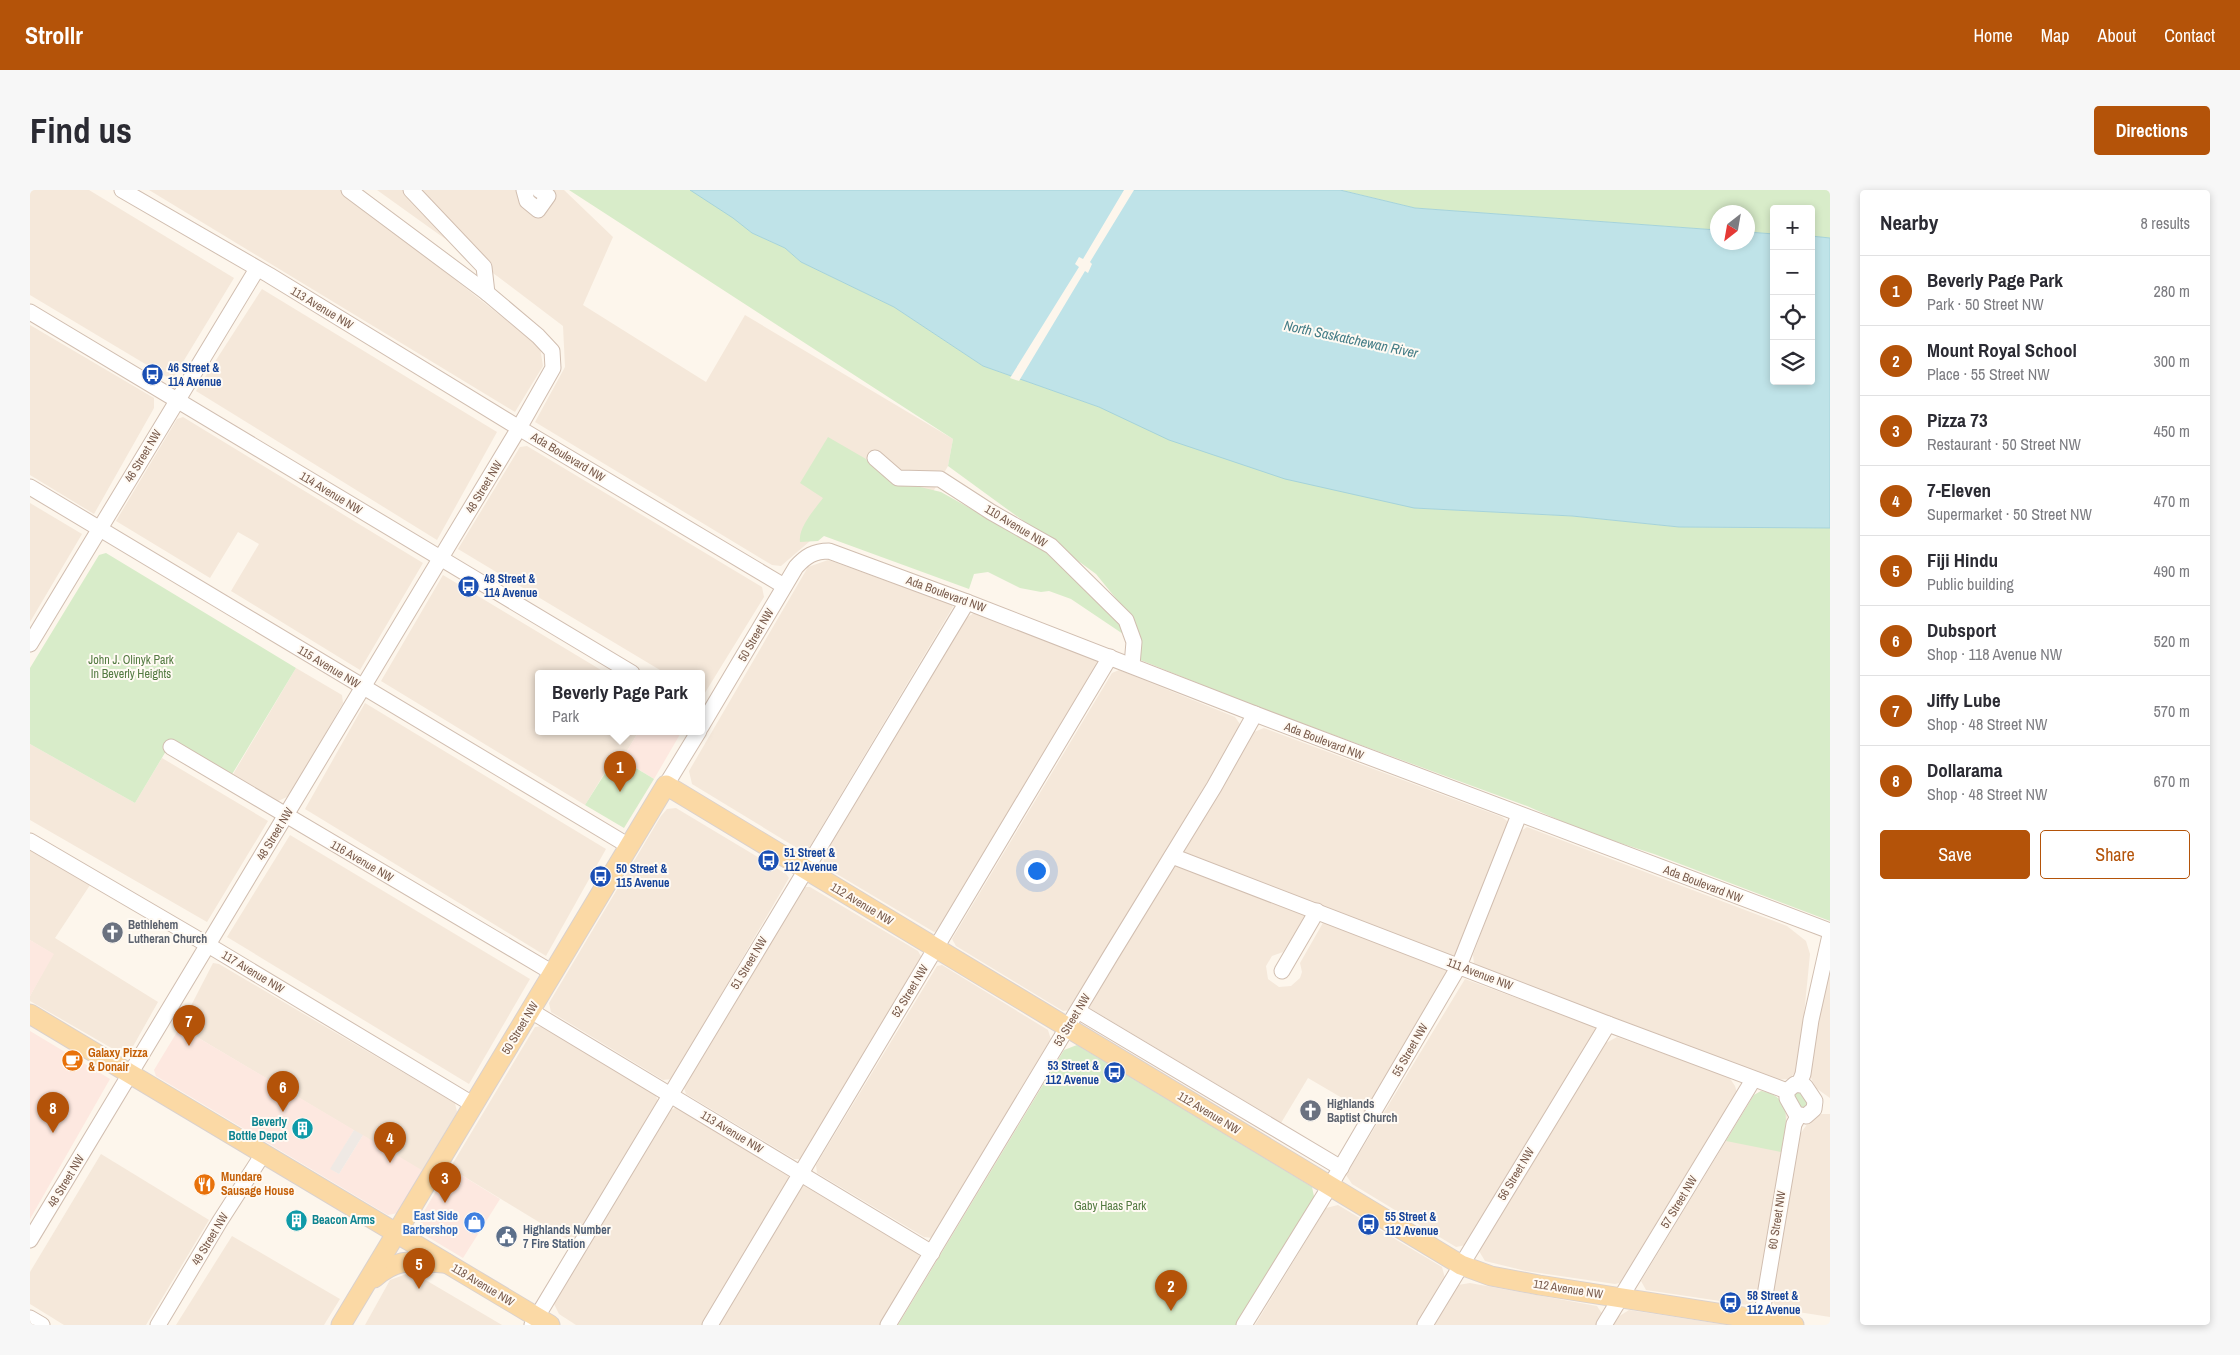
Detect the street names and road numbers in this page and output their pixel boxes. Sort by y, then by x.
street label: 113 Avenue NW [288,283,357,333]
street label: 46 Street NW [121,426,165,485]
street label: Ada Boulevard NW [527,428,609,486]
street label: 48 Street NW [462,457,506,516]
street label: 114 Avenue NW [297,468,366,518]
street label: 110 Avenue NW [982,501,1051,551]
street label: Ada Boulevard NW [903,572,989,616]
street label: 50 Street NW [734,605,778,665]
street label: 115 Avenue NW [295,642,364,692]
street label: Ada Boulevard NW [1281,718,1367,764]
street label: 48 Street NW [253,804,297,863]
street label: 116 Avenue NW [328,837,397,886]
street label: Ada Boulevard NW [1660,861,1746,907]
street label: 112 Avenue NW [828,879,897,929]
street label: 51 Street NW [727,933,771,992]
street label: 117 Avenue NW [219,947,288,997]
street label: 111 Avenue NW [1445,954,1516,994]
street label: 52 Street NW [888,961,932,1020]
street label: 53 Street NW [1050,990,1094,1049]
street label: 50 Street NW [498,998,542,1057]
street label: 55 Street NW [1388,1020,1432,1080]
street label: 112 Avenue NW [1175,1088,1244,1138]
street label: 113 Avenue NW [698,1107,767,1157]
street label: 56 Street NW [1494,1144,1538,1203]
street label: 48 Street NW [44,1151,88,1210]
street label: 57 Street NW [1657,1172,1701,1231]
street label: 60 Street NW [1764,1189,1790,1250]
street label: 49 Street NW [188,1209,232,1268]
street label: 118 Avenue NW [449,1260,518,1310]
street label: 112 Avenue NW [1532,1276,1605,1303]

